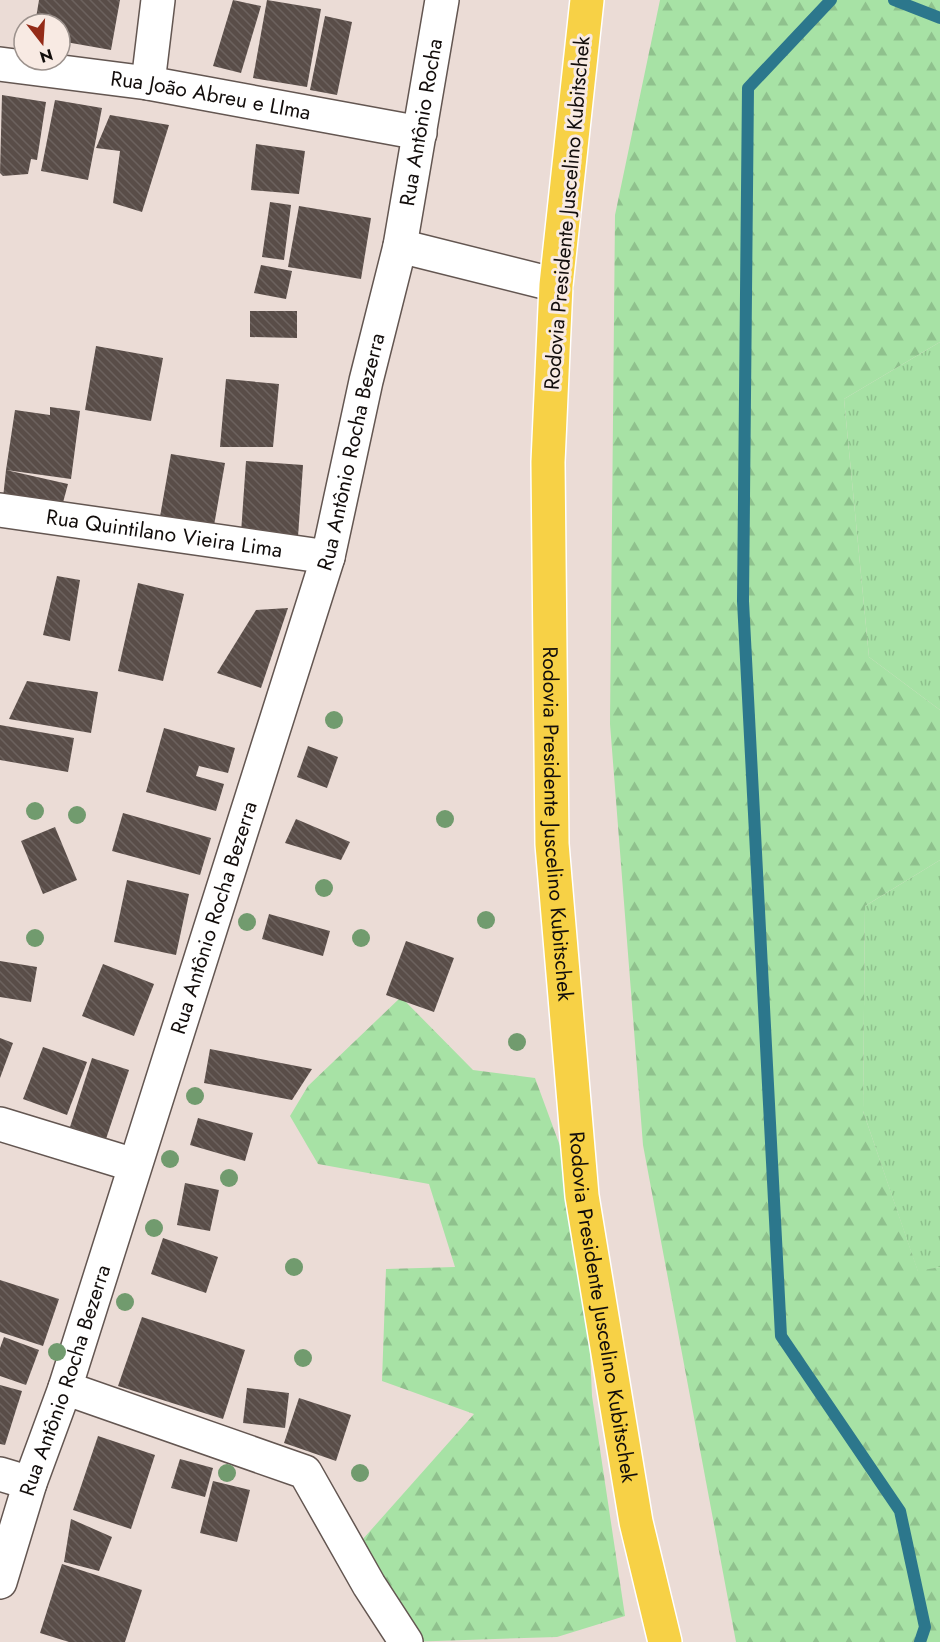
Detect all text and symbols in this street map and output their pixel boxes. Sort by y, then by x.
north arrow [12,12,72,72]
street label: Rodovia Presidente Juscelino Kubitschek [537,34,597,391]
street label: Rua Antônio Rocha [392,36,450,208]
text: N [37,43,56,69]
street label: Rua João Abreu e LIma [109,63,313,128]
street label: Rua Antônio Rocha Bezerra [310,330,392,574]
street label: Rua Quintilano Vieira Lima [44,502,284,565]
street label: Rodovia Presidente Juscelino Kubitschek [535,646,580,1003]
street label: Rua Antônio Rocha Bezerra [163,798,265,1038]
street label: Rodovia Presidente Juscelino Kubitschek [562,1130,644,1486]
street label: Rua Antônio Rocha Bezerra [12,1261,118,1500]

